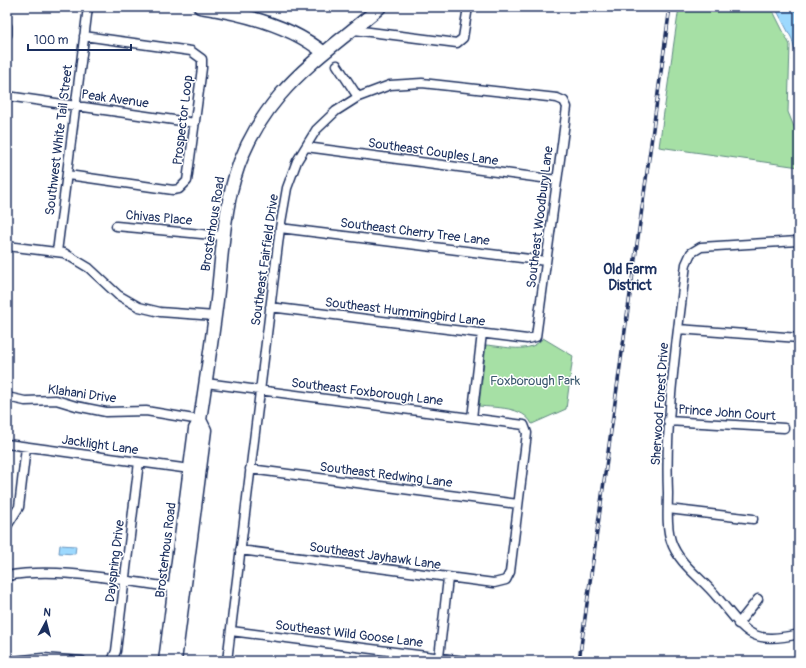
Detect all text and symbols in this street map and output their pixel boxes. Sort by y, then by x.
scale bar [28,26,131,52]
text: 100 m [34,33,69,48]
street label: Southwest White Tail Street [42,63,76,216]
street label: Prospector Loop [170,74,196,166]
street label: Peak Avenue [80,86,150,112]
street label: Southeast Couples Lane [367,135,500,169]
street label: Southeast Woodbury Lane [523,145,557,289]
street label: Brosterhous Road [198,175,228,273]
street label: Southeast Fairfield Drive [248,193,282,327]
street label: Chivas Place [125,207,194,229]
street label: Southeast Cherry Tree Lane [339,215,491,249]
district label: Old Farm District [603,261,657,294]
street label: Southeast Hummingbird Lane [324,294,487,330]
street label: Sherwood Forest Drive [648,341,672,466]
park label: Foxborough Park [490,373,581,389]
street label: Southeast Foxborough Lane [290,375,444,409]
street label: Klahani Drive [47,381,118,407]
street label: Prince John Court [678,402,777,424]
street label: Jacklight Lane [61,432,140,458]
street label: Southeast Redwing Lane [319,459,454,491]
street label: Brosterhous Road [152,501,180,599]
street label: Dayspring Drive [102,518,128,603]
street label: Southeast Jayhawk Lane [308,539,442,573]
north arrow [26,602,66,642]
text: N [43,606,52,620]
street label: Southeast Wild Goose Lane [274,617,424,651]

